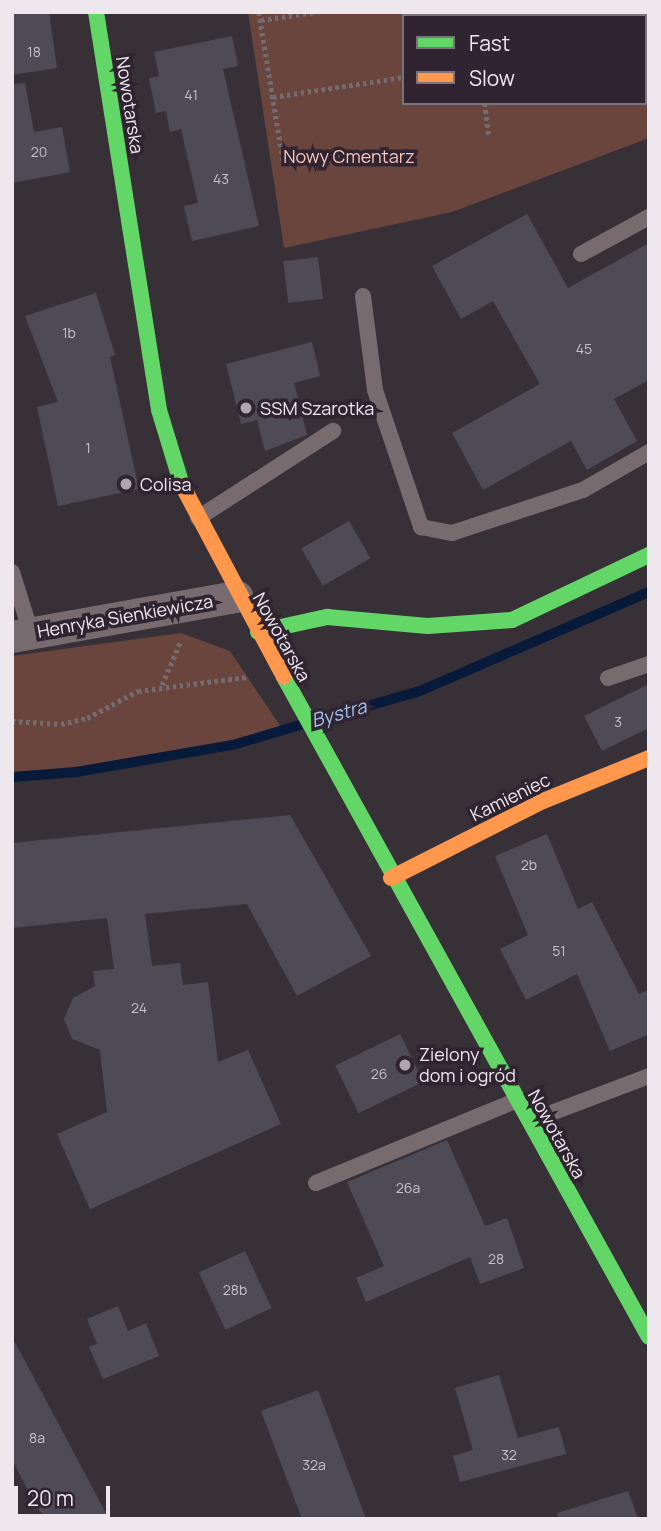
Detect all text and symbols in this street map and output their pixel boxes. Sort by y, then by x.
legend [402,14,647,105]
text: Fast [469,29,510,57]
house number: 18 [27,44,41,60]
street label: Nowotarska [112,55,148,155]
text: Slow [469,64,515,92]
house number: 41 [184,87,198,103]
house number: 20 [31,144,47,160]
park label: Nowy Cmentarz [283,145,415,167]
house number: 43 [213,171,229,187]
house number: 1b [62,325,76,341]
house number: 45 [576,341,592,357]
place label: SSM Szarotka [260,397,374,419]
marker: SSM Szarotka [238,400,254,416]
house number: 1 [85,440,91,456]
place label: Colisa [140,473,191,495]
marker: Colisa [118,476,134,492]
street label: Nowotarska [249,589,315,685]
street label: Henryka Sienkiewicza [35,590,215,642]
water label: Bystra [309,695,369,733]
house number: 3 [614,714,622,730]
street label: Kamieniec [467,768,553,826]
house number: 2b [521,857,537,873]
house number: 51 [552,943,566,959]
house number: 24 [131,1000,147,1016]
place label: Zielony dom i ogród [419,1044,516,1086]
marker: Zielony dom i ogród [397,1057,413,1073]
house number: 26 [371,1066,387,1082]
street label: Nowotarska [524,1086,590,1182]
house number: 26a [396,1180,420,1196]
house number: 28 [488,1251,504,1267]
house number: 28b [223,1282,247,1298]
house number: 8a [29,1430,45,1446]
house number: 32 [501,1447,517,1463]
house number: 32a [302,1457,326,1473]
scale bar [18,1472,114,1516]
text: 20 m [27,1484,74,1512]

